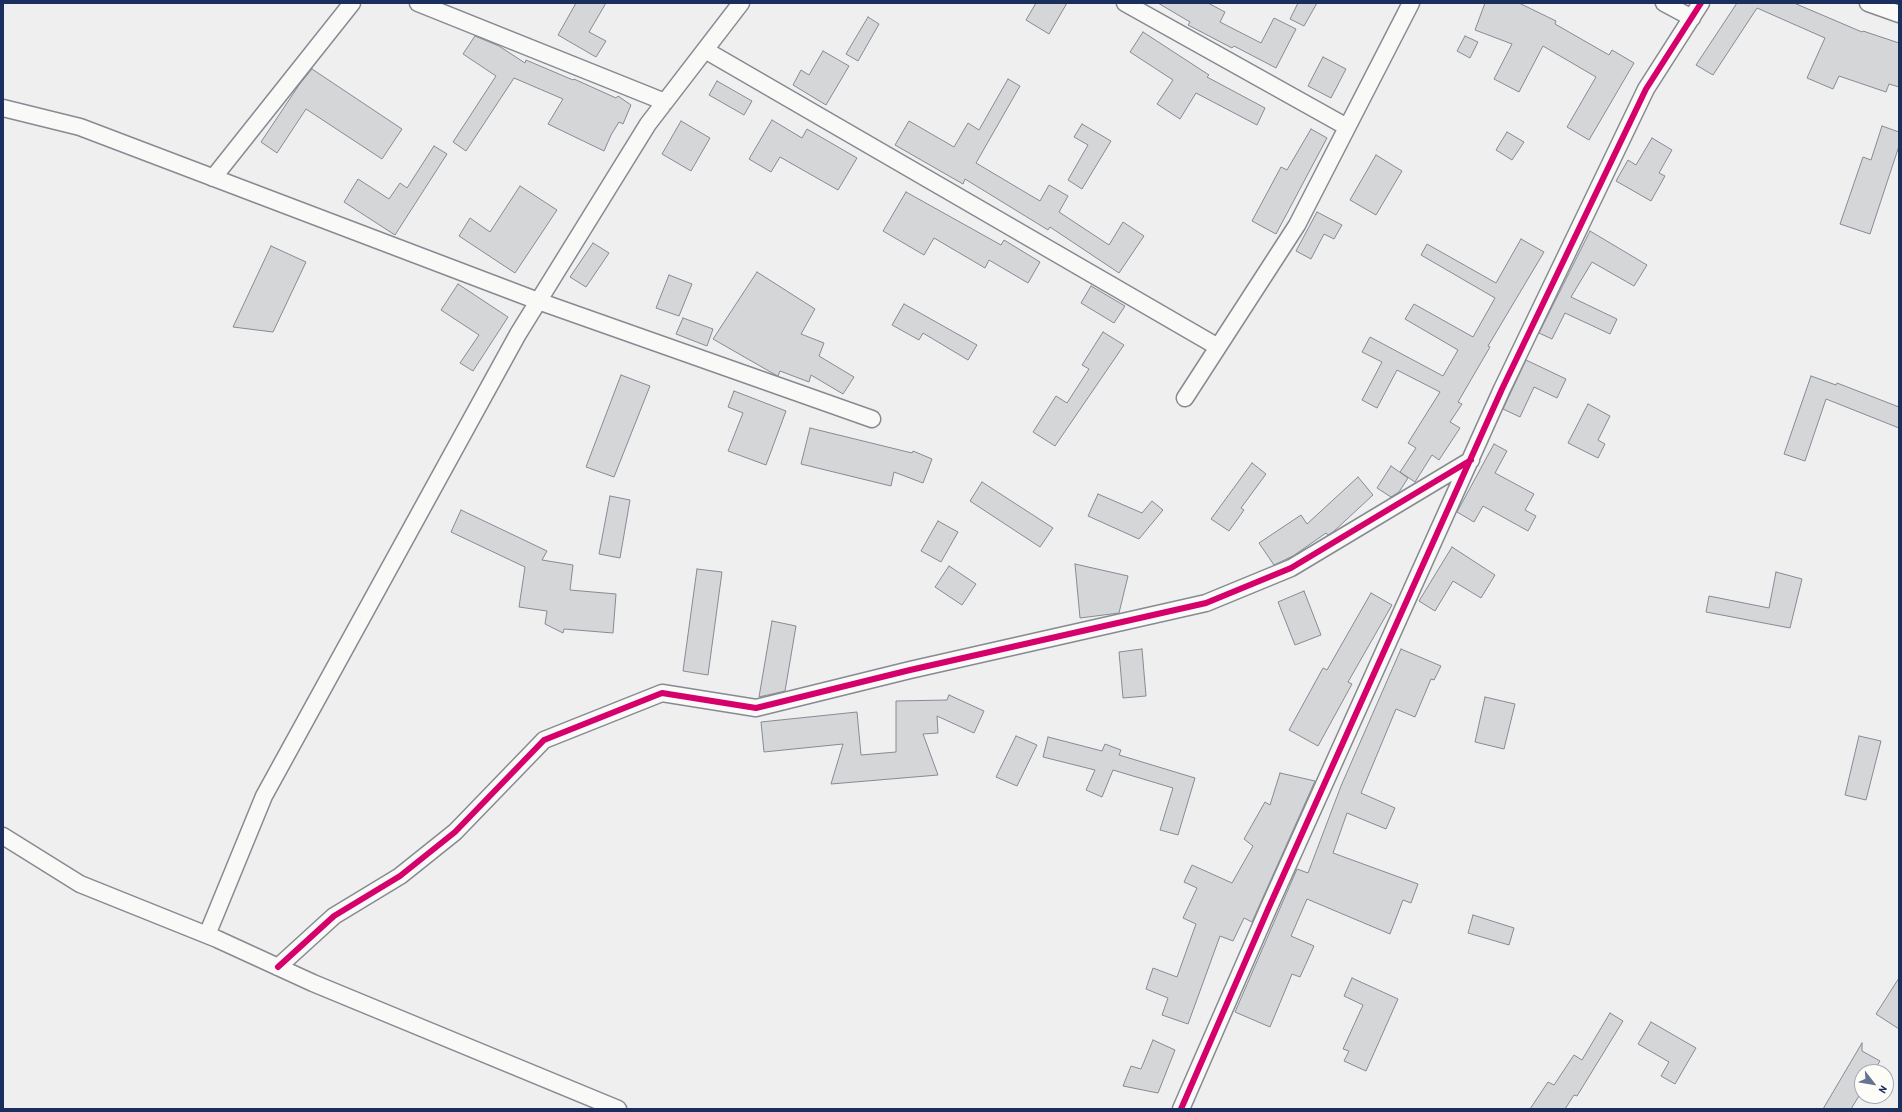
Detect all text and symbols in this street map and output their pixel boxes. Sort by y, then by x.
north arrow [1854,1064,1894,1104]
text: N [1876,1084,1891,1096]

